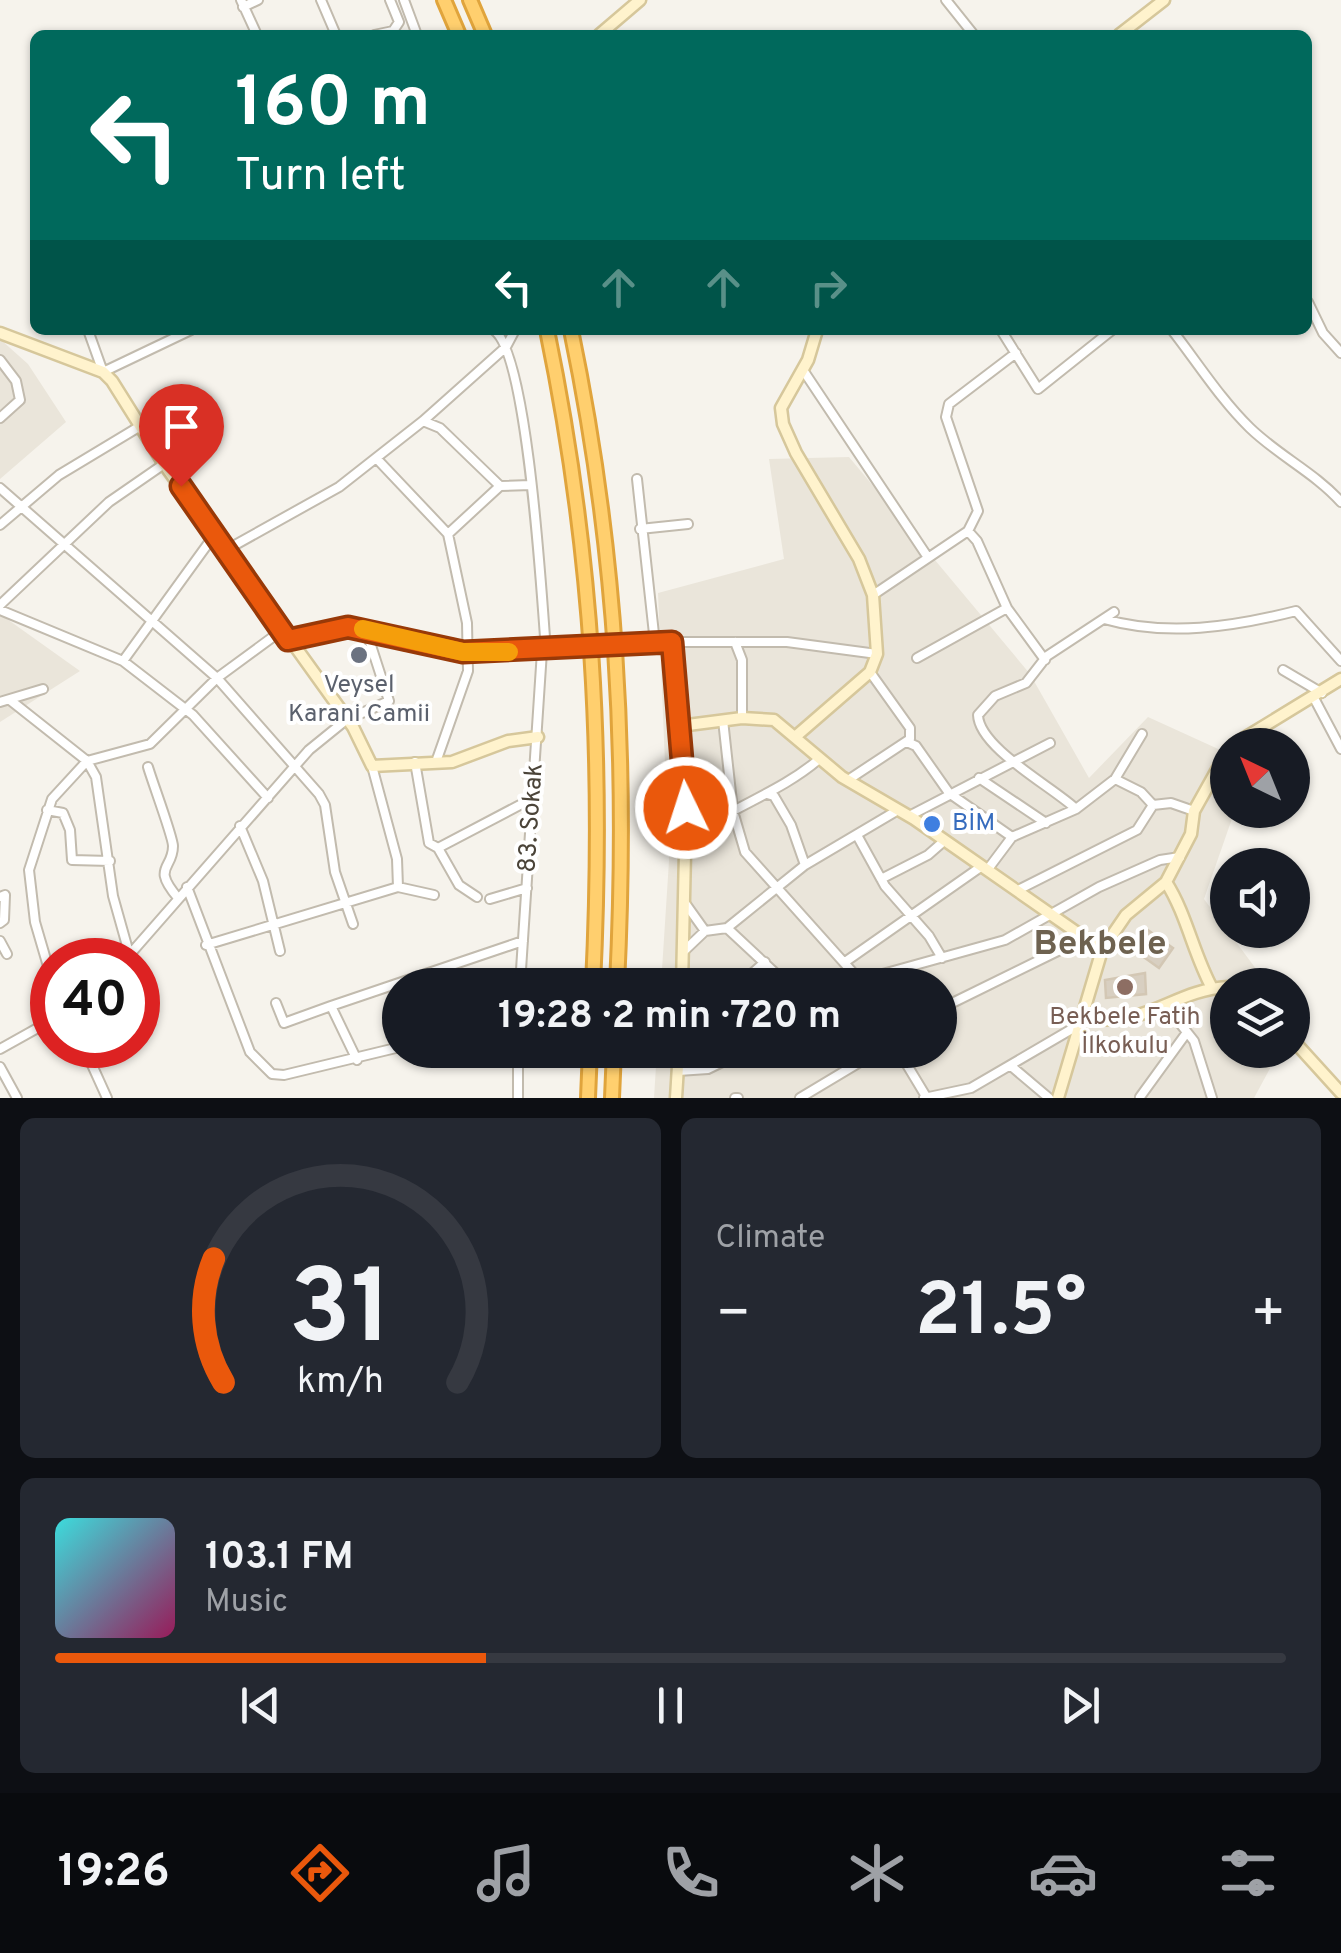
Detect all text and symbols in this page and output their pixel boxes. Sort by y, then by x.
text: 160 m [235,62,431,151]
icon: left [70,70,200,200]
text: Turn left [235,149,406,206]
icon: left [486,260,541,315]
icon: ahead [591,260,646,315]
icon: ahead [696,260,751,315]
icon: right [801,260,856,315]
pin [139,384,224,487]
icon: arrive [154,399,209,454]
marker: Veysel Karani Camii [348,644,370,666]
place label: Veysel Karani Camii [288,670,430,731]
north arrow [1210,728,1310,828]
map controls [1210,728,1310,1068]
position arrow [634,756,738,860]
street label: 83. Sokak [512,762,552,874]
place label: BİM [952,808,995,840]
marker: BİM [921,813,943,835]
button: sound [1210,848,1310,948]
district label: Bekbele [1033,923,1167,967]
speed limit sign: 40 [30,938,160,1068]
button: layers [1210,968,1310,1068]
marker: Bekbele Fatih İlkokulu [1114,976,1136,998]
text: 19:28 · 2 min · 720 m [498,993,841,1042]
place label: Bekbele Fatih İlkokulu [1049,1002,1201,1063]
text: Climate [716,1219,825,1259]
text: 31 [288,1248,392,1380]
text: 21.5° [915,1267,1086,1362]
text: − [716,1281,751,1351]
text: + [1251,1281,1286,1351]
text: km/h [297,1360,384,1406]
text: 103.1 FM [205,1534,354,1583]
text: Music [205,1583,288,1623]
icon: previous [233,1678,288,1733]
icon: pause [643,1678,698,1733]
icon: next [1053,1678,1108,1733]
icon: directions [285,1838,355,1908]
icon: music [471,1838,541,1908]
icon: phone [656,1838,726,1908]
icon: climate [842,1838,912,1908]
icon: car [1028,1838,1098,1908]
icon: filters [1213,1838,1283,1908]
text: 19:26 [58,1845,170,1902]

